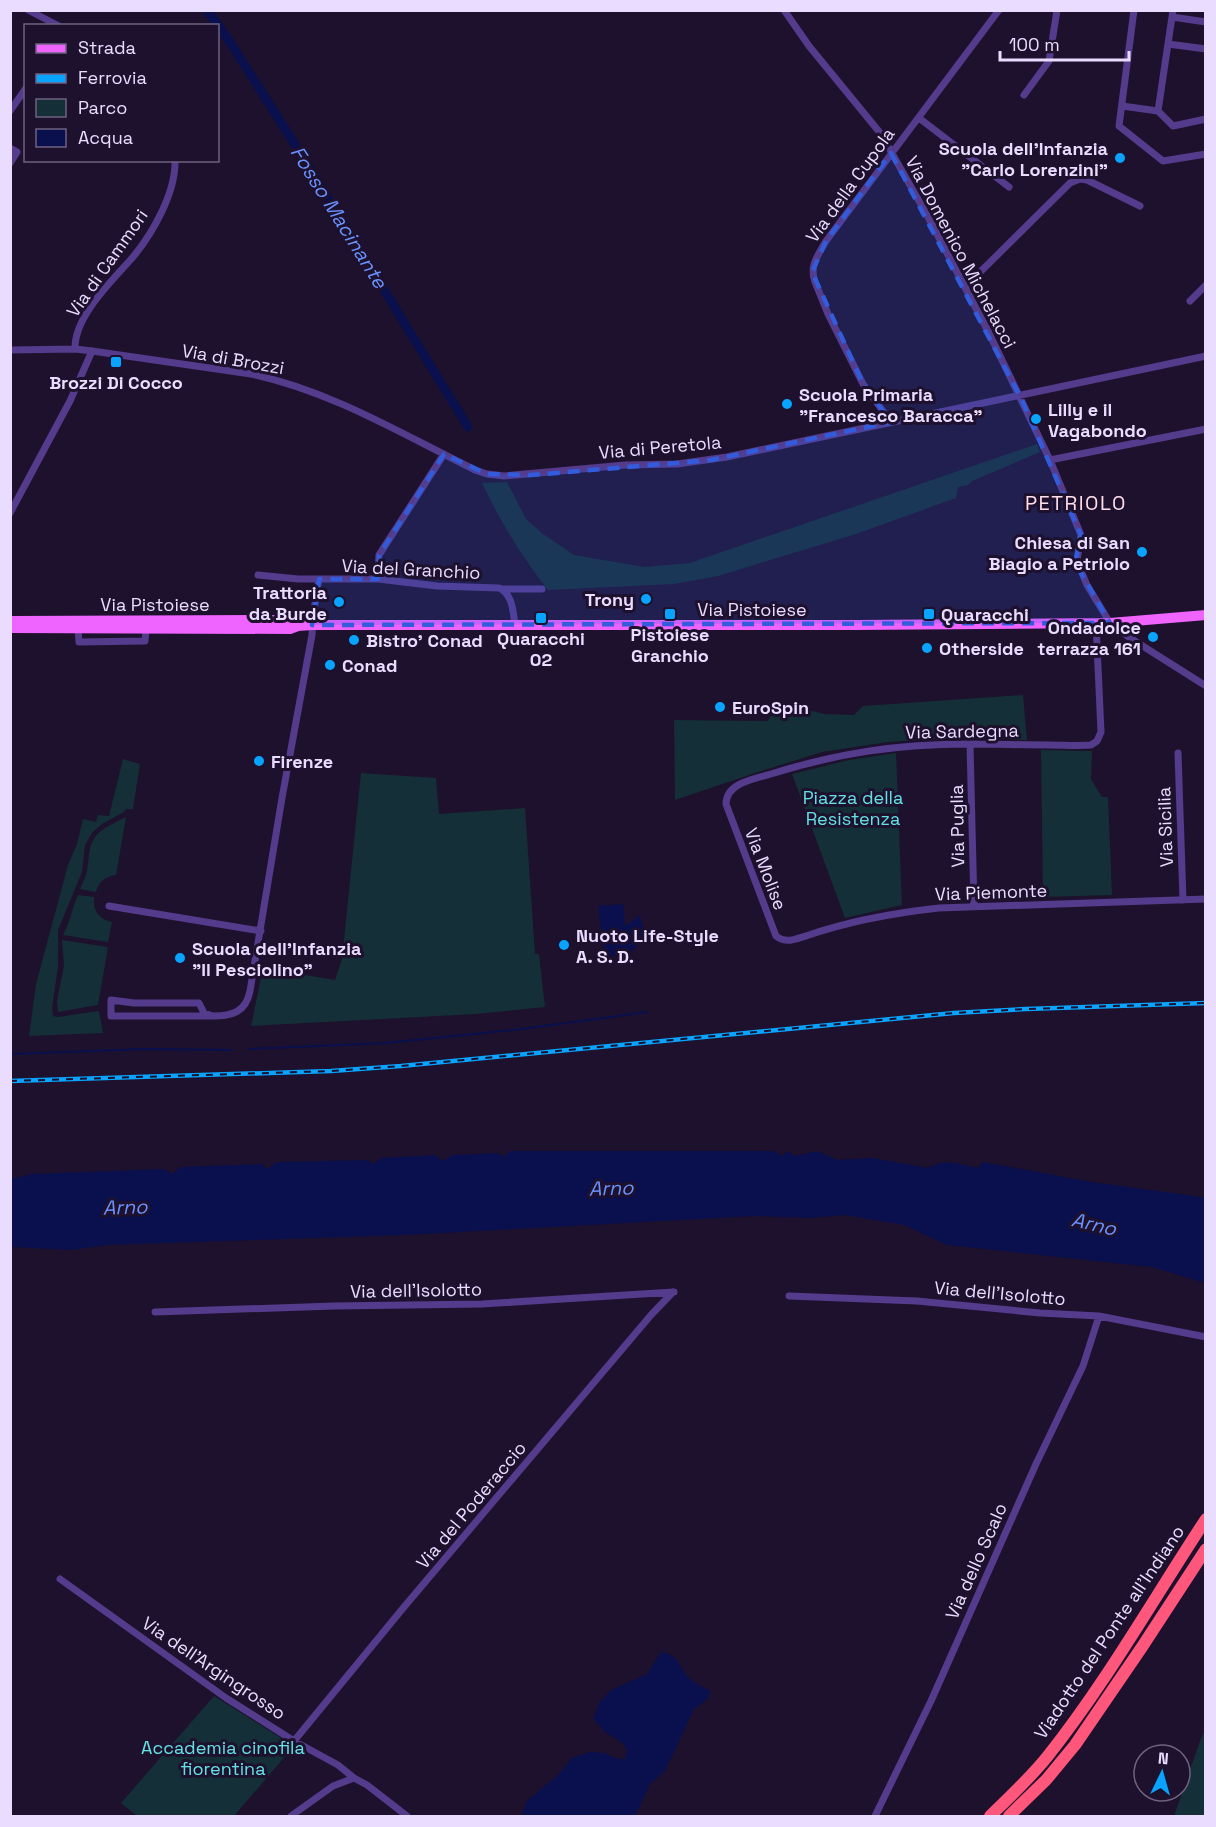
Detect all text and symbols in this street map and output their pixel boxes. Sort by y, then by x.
legend [24,24,219,162]
scale bar [1000,24,1129,62]
text: 100 m [1009,33,1060,56]
text: Strada [78,36,136,59]
text: Ferrovia [78,66,147,89]
text: Parco [78,96,127,119]
street label: Via della Cupola [801,123,899,247]
text: Acqua [78,126,133,149]
place label: Scuola dell'Infanzia "Carlo Lorenzini" [939,137,1109,181]
water label: Fosso Macinante [285,141,394,294]
marker: Scuola dell'Infanzia "Carlo Lorenzini" [1113,151,1127,165]
street label: Via Domenico Michelacci [900,152,1022,352]
street label: Via di Cammori [61,205,153,321]
street label: Via di Brozzi [180,339,286,379]
marker: Brozzi Di Cocco [109,355,123,369]
place label: Brozzi Di Cocco [49,371,183,394]
place label: Scuola Primaria "Francesco Baracca" [799,383,983,427]
marker: Scuola Primaria "Francesco Baracca" [780,397,794,411]
place label: Lilly e il Vagabondo [1048,398,1147,442]
marker: Lilly e il Vagabondo [1029,412,1043,426]
street label: Via di Peretola [598,430,722,464]
district label: PETRIOLO [1025,490,1127,516]
place label: Chiesa di San Biagio a Petriolo [989,531,1130,575]
marker: Chiesa di San Biagio a Petriolo [1135,545,1149,559]
street label: Via del Granchio [341,554,481,584]
place label: Trattoria da Burde [249,581,328,625]
place label: Trony [585,588,634,611]
marker: Trony [639,592,653,606]
street label: Via Pistoiese [100,593,210,616]
marker: Trattoria da Burde [332,595,346,609]
street label: Via Pistoiese [697,598,807,621]
place label: Quaracchi [941,603,1029,626]
marker: Pistoiese Granchio [663,607,677,621]
marker: Quaracchi [922,607,936,621]
marker: Quaracchi 02 [534,611,548,625]
place label: Ondadolce terrazza 161 [1037,616,1141,660]
place label: Pistoiese Granchio [631,623,709,667]
place label: Quaracchi 02 [497,627,585,671]
place label: Bistro' Conad [366,629,483,652]
marker: Ondadolce terrazza 161 [1146,630,1160,644]
marker: Bistro' Conad [347,633,361,647]
place label: Otherside [939,637,1024,660]
marker: Otherside [920,641,934,655]
place label: Conad [342,654,397,677]
marker: Conad [323,658,337,672]
place label: EuroSpin [732,696,809,719]
marker: EuroSpin [713,700,727,714]
street label: Via Sardegna [905,719,1019,743]
place label: Firenze [271,750,333,773]
marker: Firenze [252,754,266,768]
street label: Via Puglia [945,784,969,868]
park label: Piazza della Resistenza [803,786,903,830]
street label: Via Sicilia [1152,786,1178,868]
street label: Via Molise [740,825,792,913]
street label: Via Piemonte [934,879,1048,905]
place label: Nuoto Life-Style A. S. D. [576,924,719,968]
place label: Scuola dell'Infanzia "Il Pesciolino" [192,937,362,981]
marker: Nuoto Life-Style A. S. D. [557,938,571,952]
marker: Scuola dell'Infanzia "Il Pesciolino" [173,951,187,965]
water label: Arno [588,1174,634,1202]
water label: Arno [102,1193,148,1221]
water label: Arno [1069,1206,1119,1242]
street label: Via dell'Isolotto [933,1276,1067,1310]
street label: Via dell'Isolotto [350,1277,482,1303]
street label: Via del Poderaccio [411,1437,531,1573]
street label: Via dello Scalo [940,1499,1012,1623]
street label: Viadotto del Ponte all'Indiano [1029,1521,1189,1743]
street label: Via dell'Argingrosso [138,1611,290,1725]
park label: Accademia cinofila fiorentina [141,1736,305,1780]
north arrow [1132,1743,1192,1803]
text: N [1157,1748,1170,1769]

